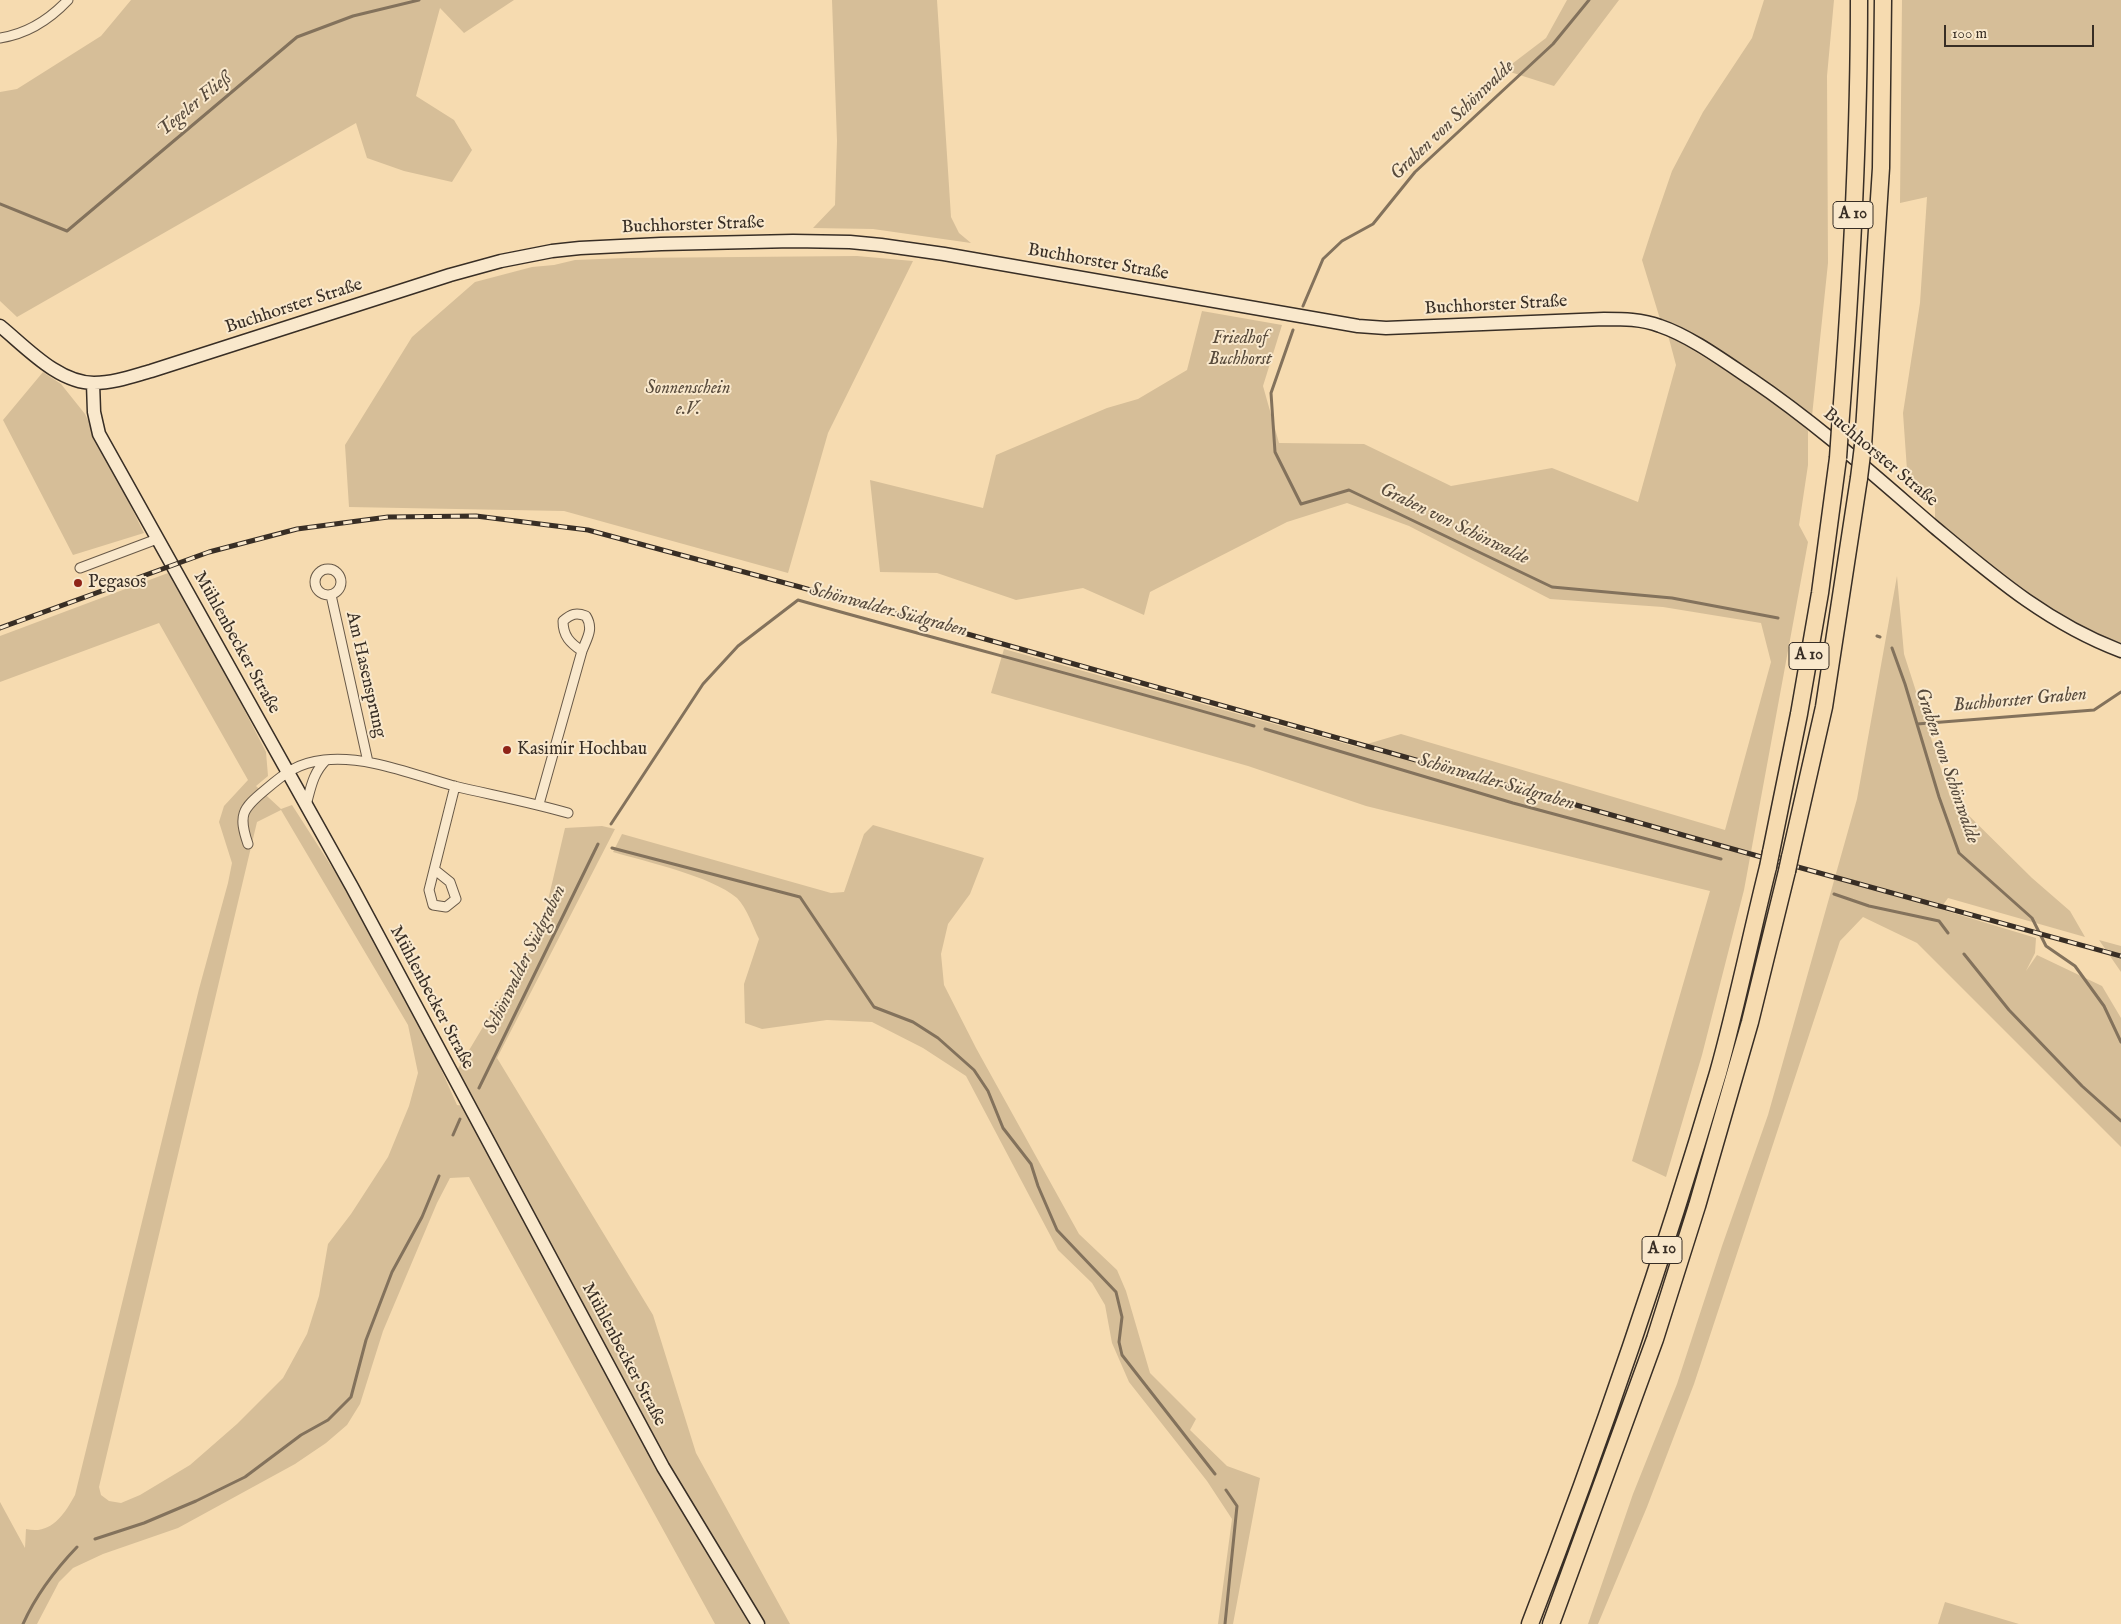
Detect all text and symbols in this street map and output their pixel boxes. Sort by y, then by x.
scale bar [1946,15,2096,47]
text: 100 m [1952,24,1987,43]
water label: Graben von Schönwalde [1386,56,1520,186]
water label: Tegeler Fließ [153,67,237,143]
road number: A 10 [1833,202,1873,228]
street label: Buchhorster Straße [621,213,765,239]
street label: Buchhorster Straße [1026,240,1170,286]
street label: Buchhorster Straße [223,275,365,339]
street label: Buchhorster Straße [1424,291,1568,321]
park label: Friedhof Buchhorst [1208,328,1272,370]
park label: Sonnenschein e.V. [646,378,730,420]
street label: Buchhorster Straße [1818,404,1942,512]
water label: Graben von Schönwalde [1376,479,1532,571]
street label: Mühlenbecker Straße [188,568,284,718]
place label: Pegasos [88,572,146,594]
marker: Pegasos [72,577,84,589]
water label: Schönwalder Südgraben [806,579,970,643]
street label: Am Hasensprung [340,610,390,740]
road number: A 10 [1789,642,1829,669]
water label: Buchhorster Graben [1952,684,2088,718]
water label: Graben von Schönwalde [1909,685,1983,847]
place label: Kasimir Hochbau [517,739,647,761]
marker: Kasimir Hochbau [501,744,513,756]
water label: Schönwalder Südgraben [1415,750,1577,816]
water label: Schönwalder Südgraben [480,882,572,1038]
street label: Mühlenbecker Straße [384,922,478,1074]
road number: A 10 [1642,1236,1682,1264]
street label: Mühlenbecker Straße [576,1279,670,1431]

